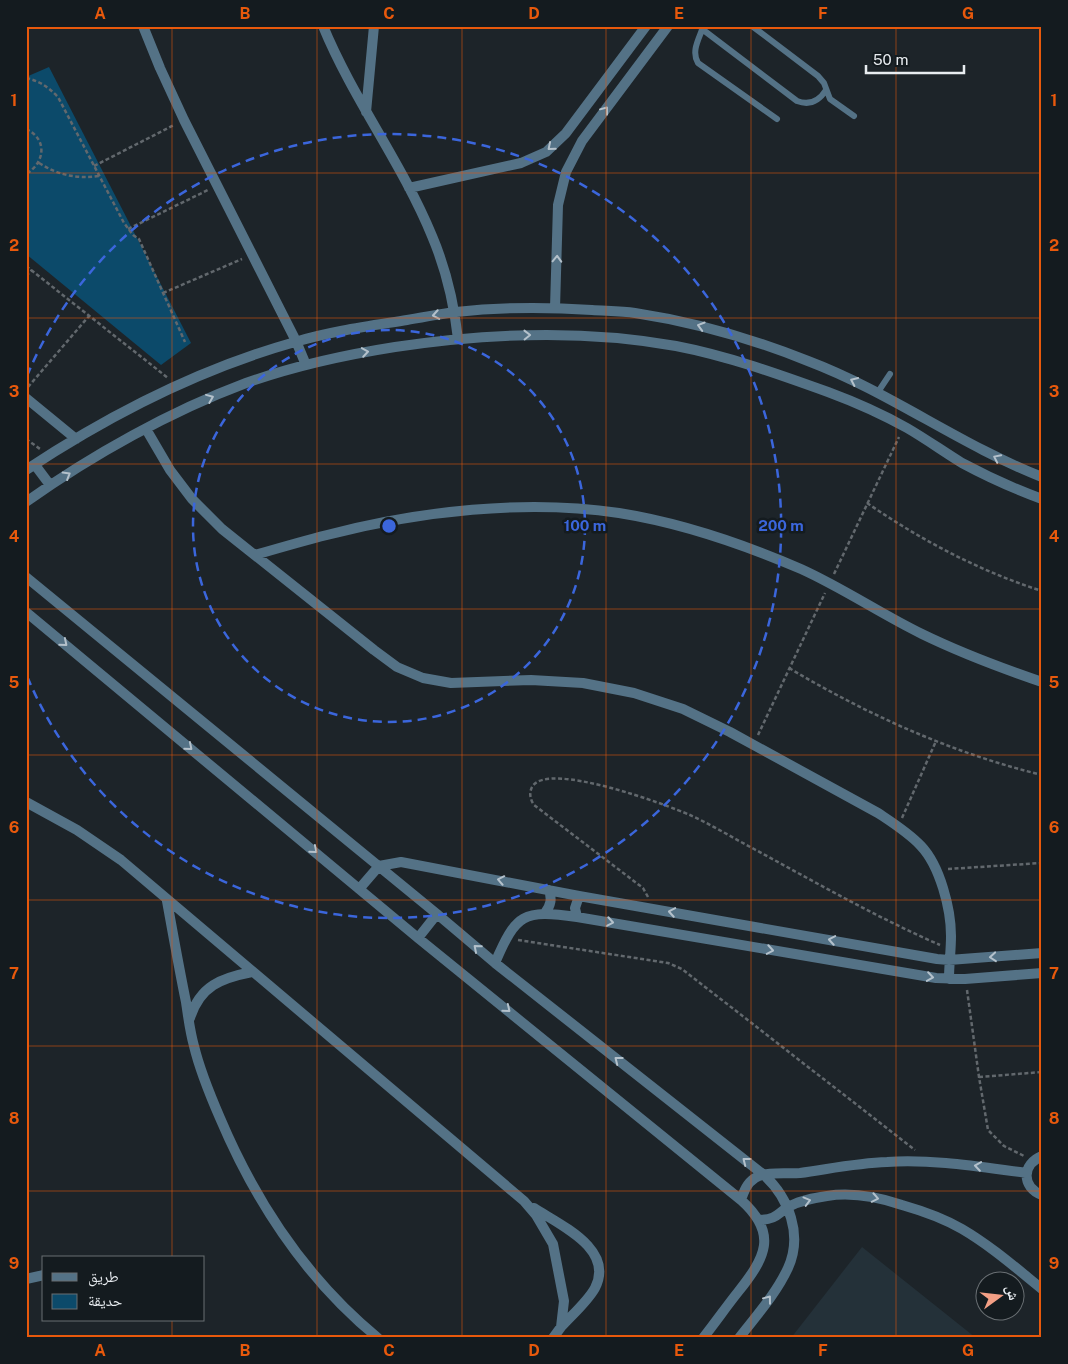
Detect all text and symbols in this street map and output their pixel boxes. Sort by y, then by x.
text: A [94,4,106,23]
text: B [240,4,251,23]
text: C [383,4,395,23]
text: D [528,4,540,23]
text: E [674,4,684,23]
text: F [818,4,828,23]
text: G [962,4,974,23]
scale bar [866,42,963,74]
text: 50 m [873,51,908,68]
text: 1 [11,91,17,110]
text: 1 [1051,91,1057,110]
one-way arrow [600,106,609,115]
one-way arrow [548,142,557,151]
text: 2 [9,236,19,255]
text: 2 [1049,236,1059,255]
one-way arrow [551,255,562,263]
one-way arrow [431,310,440,320]
one-way arrow [697,322,706,332]
one-way arrow [523,329,531,340]
one-way arrow [361,347,370,357]
one-way arrow [850,376,859,387]
text: 3 [9,382,19,401]
text: 3 [1049,382,1059,401]
one-way arrow [205,394,214,404]
one-way arrow [993,453,1002,464]
one-way arrow [61,471,70,481]
centre of rings [380,517,398,535]
text: 100 m [564,517,606,534]
text: 200 m [758,517,804,534]
text: 4 [9,527,20,546]
text: 4 [1049,527,1060,546]
one-way arrow [58,637,67,645]
text: 5 [9,673,20,692]
text: 5 [1049,673,1060,692]
one-way arrow [183,741,192,749]
text: 6 [9,818,19,837]
text: 6 [1049,818,1059,837]
one-way arrow [308,845,317,853]
one-way arrow [496,876,505,886]
one-way arrow [668,908,677,918]
one-way arrow [606,917,615,927]
one-way arrow [828,936,837,946]
one-way arrow [766,944,775,954]
one-way arrow [474,945,483,954]
one-way arrow [989,951,997,962]
text: 7 [9,964,19,983]
text: 7 [1049,964,1059,983]
one-way arrow [927,971,935,982]
one-way arrow [501,1004,510,1012]
one-way arrow [615,1058,624,1066]
text: 8 [9,1109,20,1128]
text: 8 [1049,1109,1060,1128]
one-way arrow [743,1158,752,1166]
one-way arrow [974,1161,982,1172]
one-way arrow [870,1192,879,1203]
one-way arrow [802,1196,810,1206]
text: 9 [9,1254,19,1273]
text: 9 [1049,1254,1059,1273]
legend [42,1256,205,1322]
text: طريق [88,1268,119,1287]
north arrow [976,1272,1026,1322]
text: ش [1002,1283,1022,1302]
text: حديقة [88,1292,123,1309]
one-way arrow [763,1296,771,1305]
text: A [94,1341,106,1360]
text: B [240,1341,251,1360]
text: C [383,1341,395,1360]
text: D [528,1341,540,1360]
text: E [674,1341,684,1360]
text: F [818,1341,828,1360]
text: G [962,1341,974,1360]

